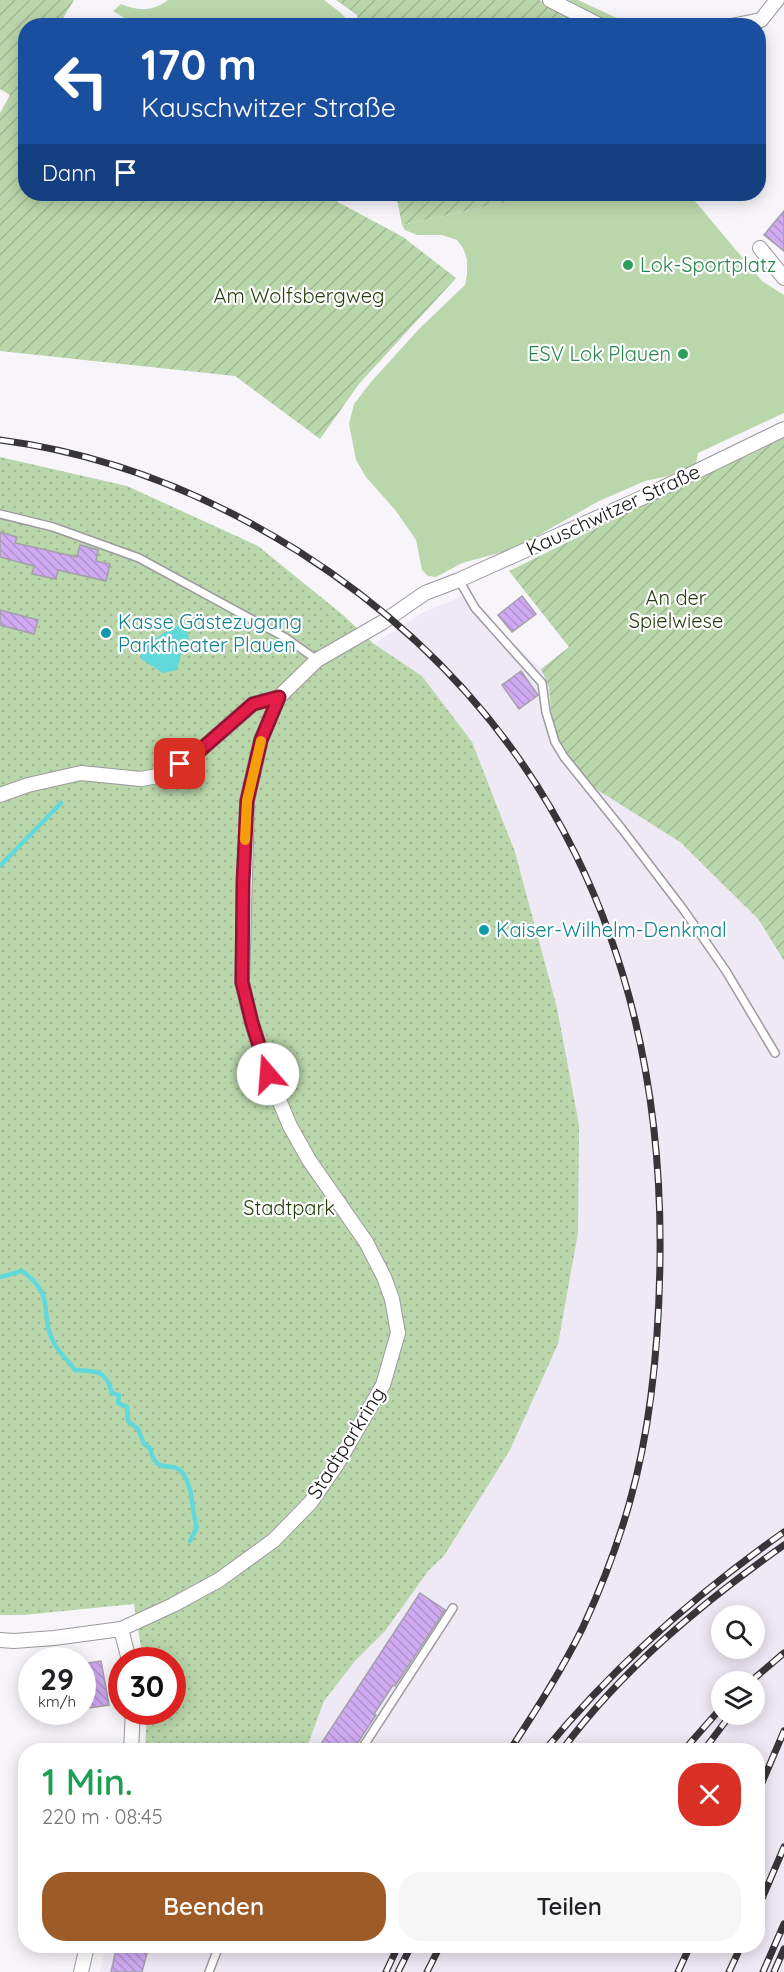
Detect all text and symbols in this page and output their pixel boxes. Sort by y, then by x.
text: 170 m [141,38,257,91]
icon: left [42,42,120,120]
text: Kauschwitzer Straße [141,90,396,124]
icon: arrive [109,156,142,189]
text: Dann [42,159,97,187]
place label: Lok-Sportplatz [640,252,776,277]
marker: Lok-Sportplatz [621,258,635,272]
park label: Am Wolfsbergweg [214,283,384,308]
place label: ESV Lok Plauen [528,341,671,366]
marker: ESV Lok Plauen [676,347,690,361]
street label: Kauschwitzer Straße [522,458,704,561]
park label: An der Spielwiese [629,585,723,633]
place label: Kasse Gästezugang Parktheater Plauen [118,609,302,657]
marker: Kasse Gästezugang Parktheater Plauen [99,626,113,640]
pin [154,738,205,789]
icon: arrive [163,747,196,780]
place label: Kaiser-Wilhelm-Denkmal [496,917,727,942]
marker: Kaiser-Wilhelm-Denkmal [477,923,491,937]
position arrow [236,1042,300,1106]
park label: Stadtpark [243,1195,335,1220]
street label: Stadtparkring [301,1382,390,1504]
map controls [711,1605,765,1725]
button: search [711,1605,765,1659]
speed limit sign: 30 [108,1647,186,1725]
text: 29 [40,1660,74,1698]
button: layers [711,1671,765,1725]
text: km/h [38,1692,76,1711]
text: 1 Min. [42,1759,133,1804]
button: close [678,1763,741,1826]
text: 220 m · 08:45 [42,1804,163,1829]
button: Beenden [42,1872,386,1941]
button: Teilen [398,1872,741,1941]

